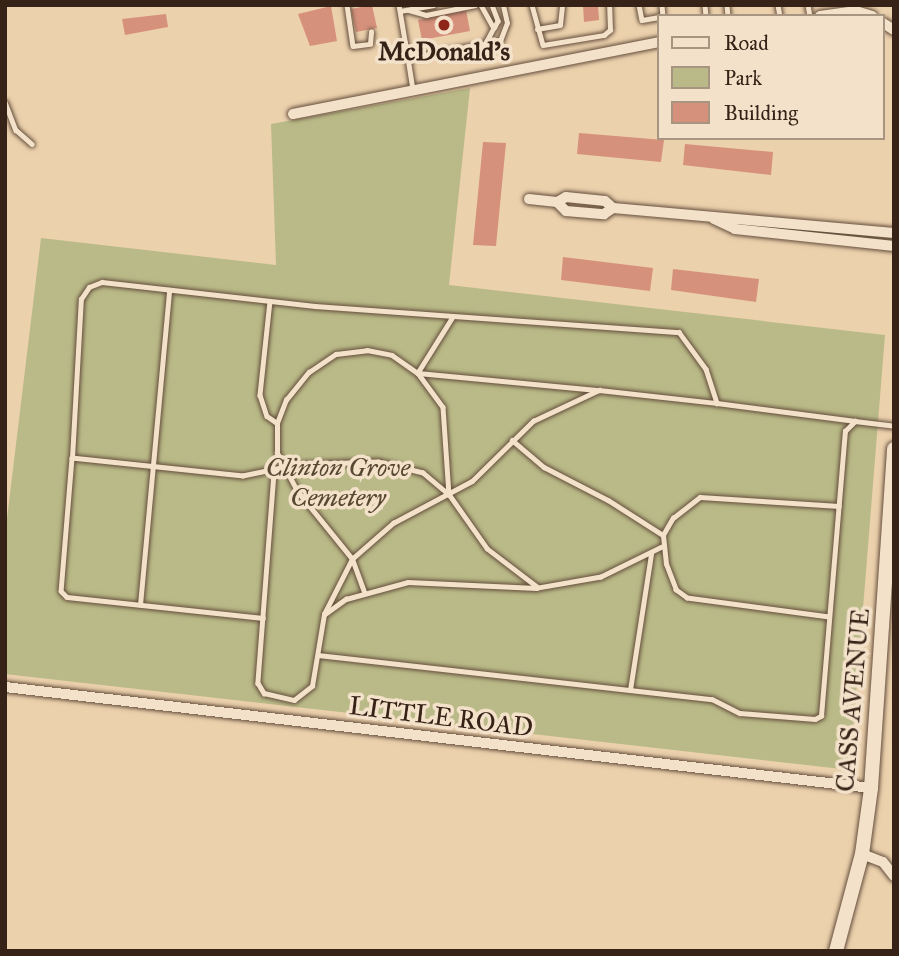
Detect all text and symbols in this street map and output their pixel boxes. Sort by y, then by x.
legend [657,14,885,140]
marker: McDonald's [436,17,452,33]
text: Road [724,30,769,56]
place label: McDonald's [378,36,510,68]
text: Park [724,65,762,91]
text: Building [724,100,798,126]
park label: Clinton Grove Cemetery [266,452,410,514]
street label: CASS AVENUE [829,607,877,793]
street label: LITTLE ROAD [347,690,535,744]

